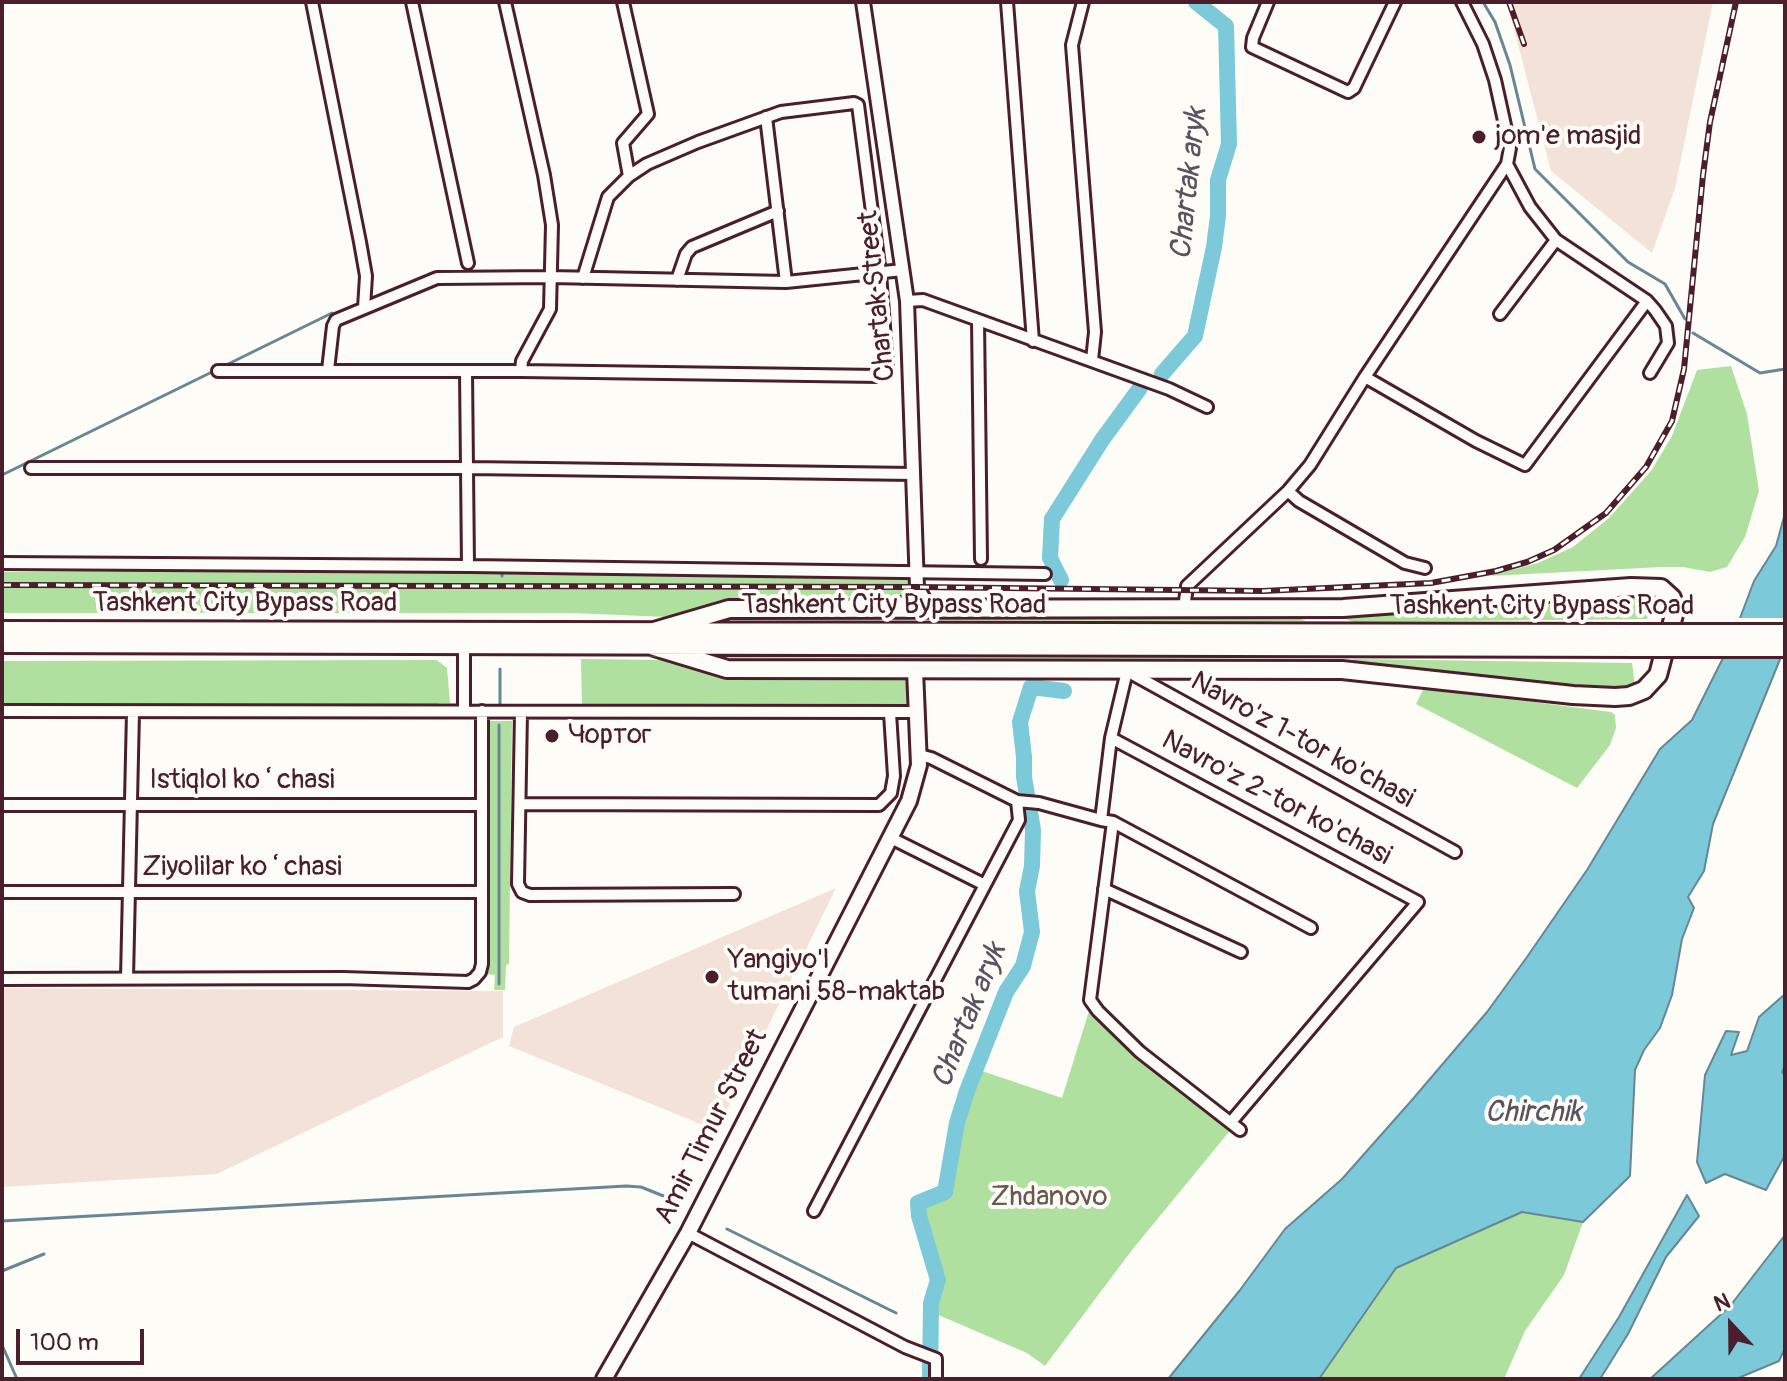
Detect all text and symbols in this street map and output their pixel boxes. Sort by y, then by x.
water label: Chartak aryk [1164,106,1216,262]
place label: jom'e masjid [1495,120,1641,154]
marker: jom'e masjid [1470,128,1488,146]
street label: Chartak Street [852,209,904,383]
street label: Tashkent City Bypass Road [92,587,398,621]
street label: Tashkent City Bypass Road [741,589,1047,623]
street label: Tashkent City Bypass Road [1389,590,1695,624]
street label: Navro'z 1-tor ko'chasi [1184,666,1420,816]
place label: Чортог [568,719,652,753]
street label: Navro'z 2-tor ko'chasi [1155,724,1397,874]
marker: Чортог [543,727,561,745]
street label: Istiqlol koʻchasi [149,764,335,798]
street label: Ziyolilar koʻchasi [142,851,342,885]
water label: Chartak aryk [925,939,1015,1093]
place label: Yangiyo'l tumani 58-maktab [728,944,945,1010]
marker: Yangiyo'l tumani 58-maktab [703,968,721,986]
street label: Amir Timur Street [648,1024,776,1230]
water label: Chirchik [1485,1095,1581,1131]
park label: Zhdanovo [990,1181,1108,1215]
north arrow [1691,1285,1771,1365]
text: N [1710,1287,1734,1319]
scale bar [20,1313,148,1363]
text: 100 m [30,1328,99,1357]

